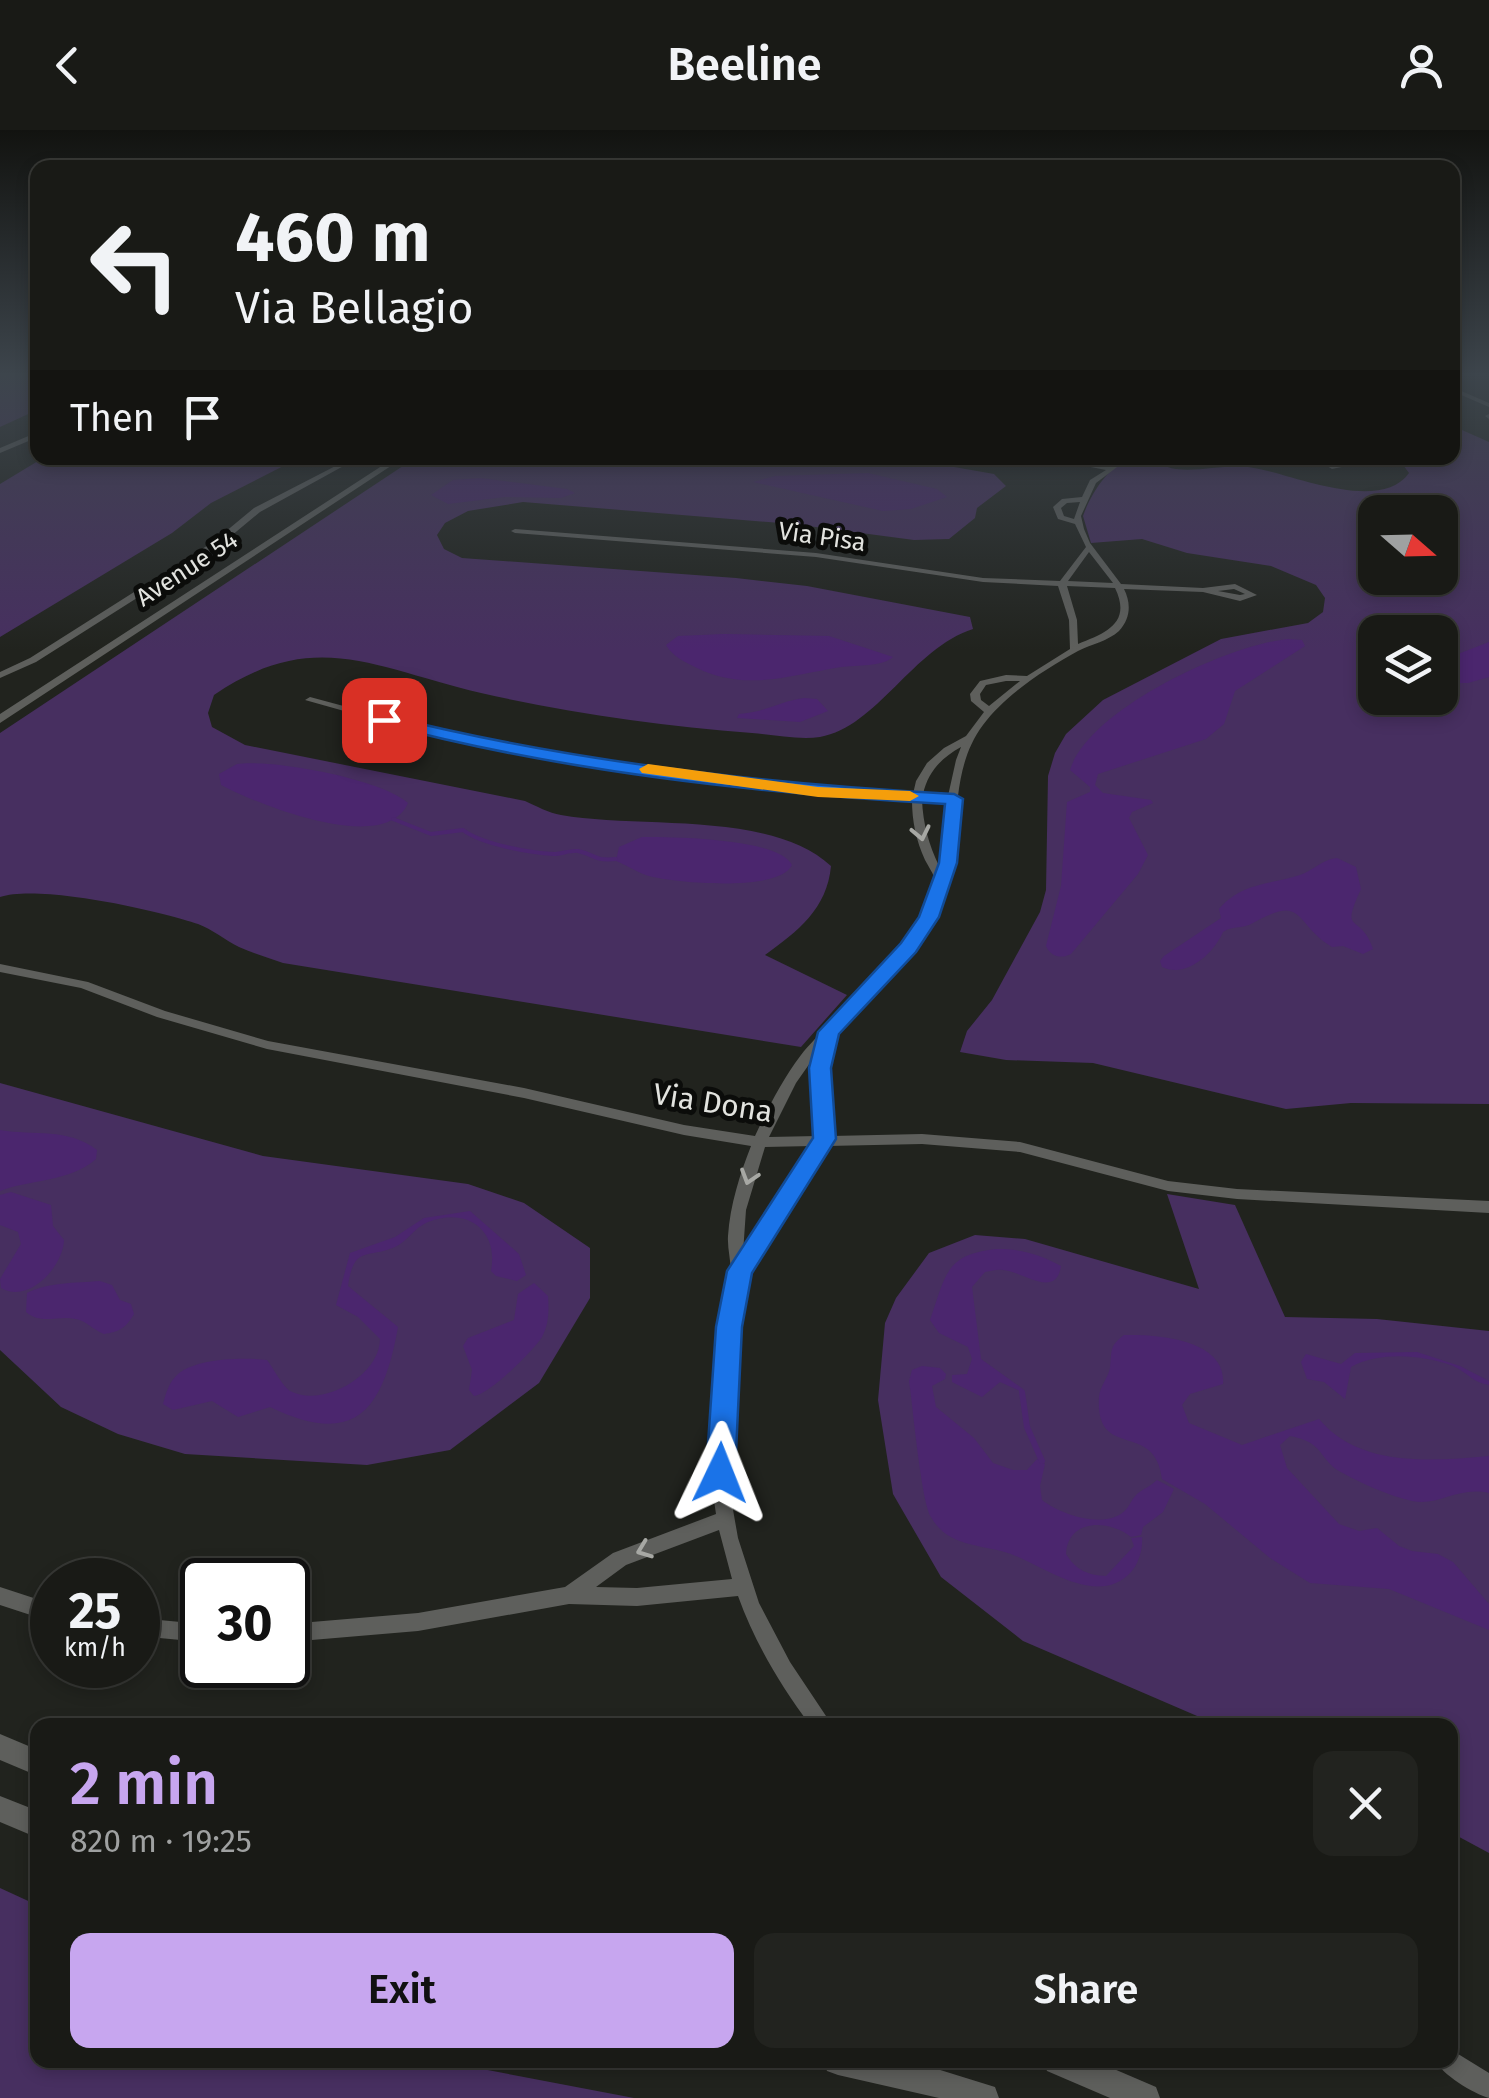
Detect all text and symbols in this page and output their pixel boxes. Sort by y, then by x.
icon: back [40,38,95,93]
text: Beeline [667,38,822,92]
icon: person [1394,38,1449,93]
text: 460 m [235,196,431,280]
icon: left [70,200,200,330]
text: Via Bellagio [235,281,474,335]
icon: arrive [175,390,230,445]
text: Then [70,395,155,441]
north arrow [1358,495,1458,595]
map controls [1358,495,1458,715]
street label: Via Pisa [776,516,868,558]
street label: Avenue 54 [130,525,244,613]
button: layers [1358,615,1458,715]
pin [342,678,427,763]
icon: arrive [357,693,412,748]
one-way arrow [909,825,930,842]
street label: Via Dona [651,1076,775,1130]
one-way arrow [740,1168,761,1185]
position arrow [668,1421,772,1525]
one-way arrow [637,1538,654,1558]
speed limit sign: 30 [180,1558,310,1688]
text: 25 [69,1581,121,1641]
text: km/h [64,1633,126,1663]
text: 2 min [70,1748,218,1820]
button: close [1313,1751,1418,1856]
text: 820 m · 19:25 [70,1822,252,1860]
button: Exit [70,1933,734,2048]
button: Share [754,1933,1418,2048]

